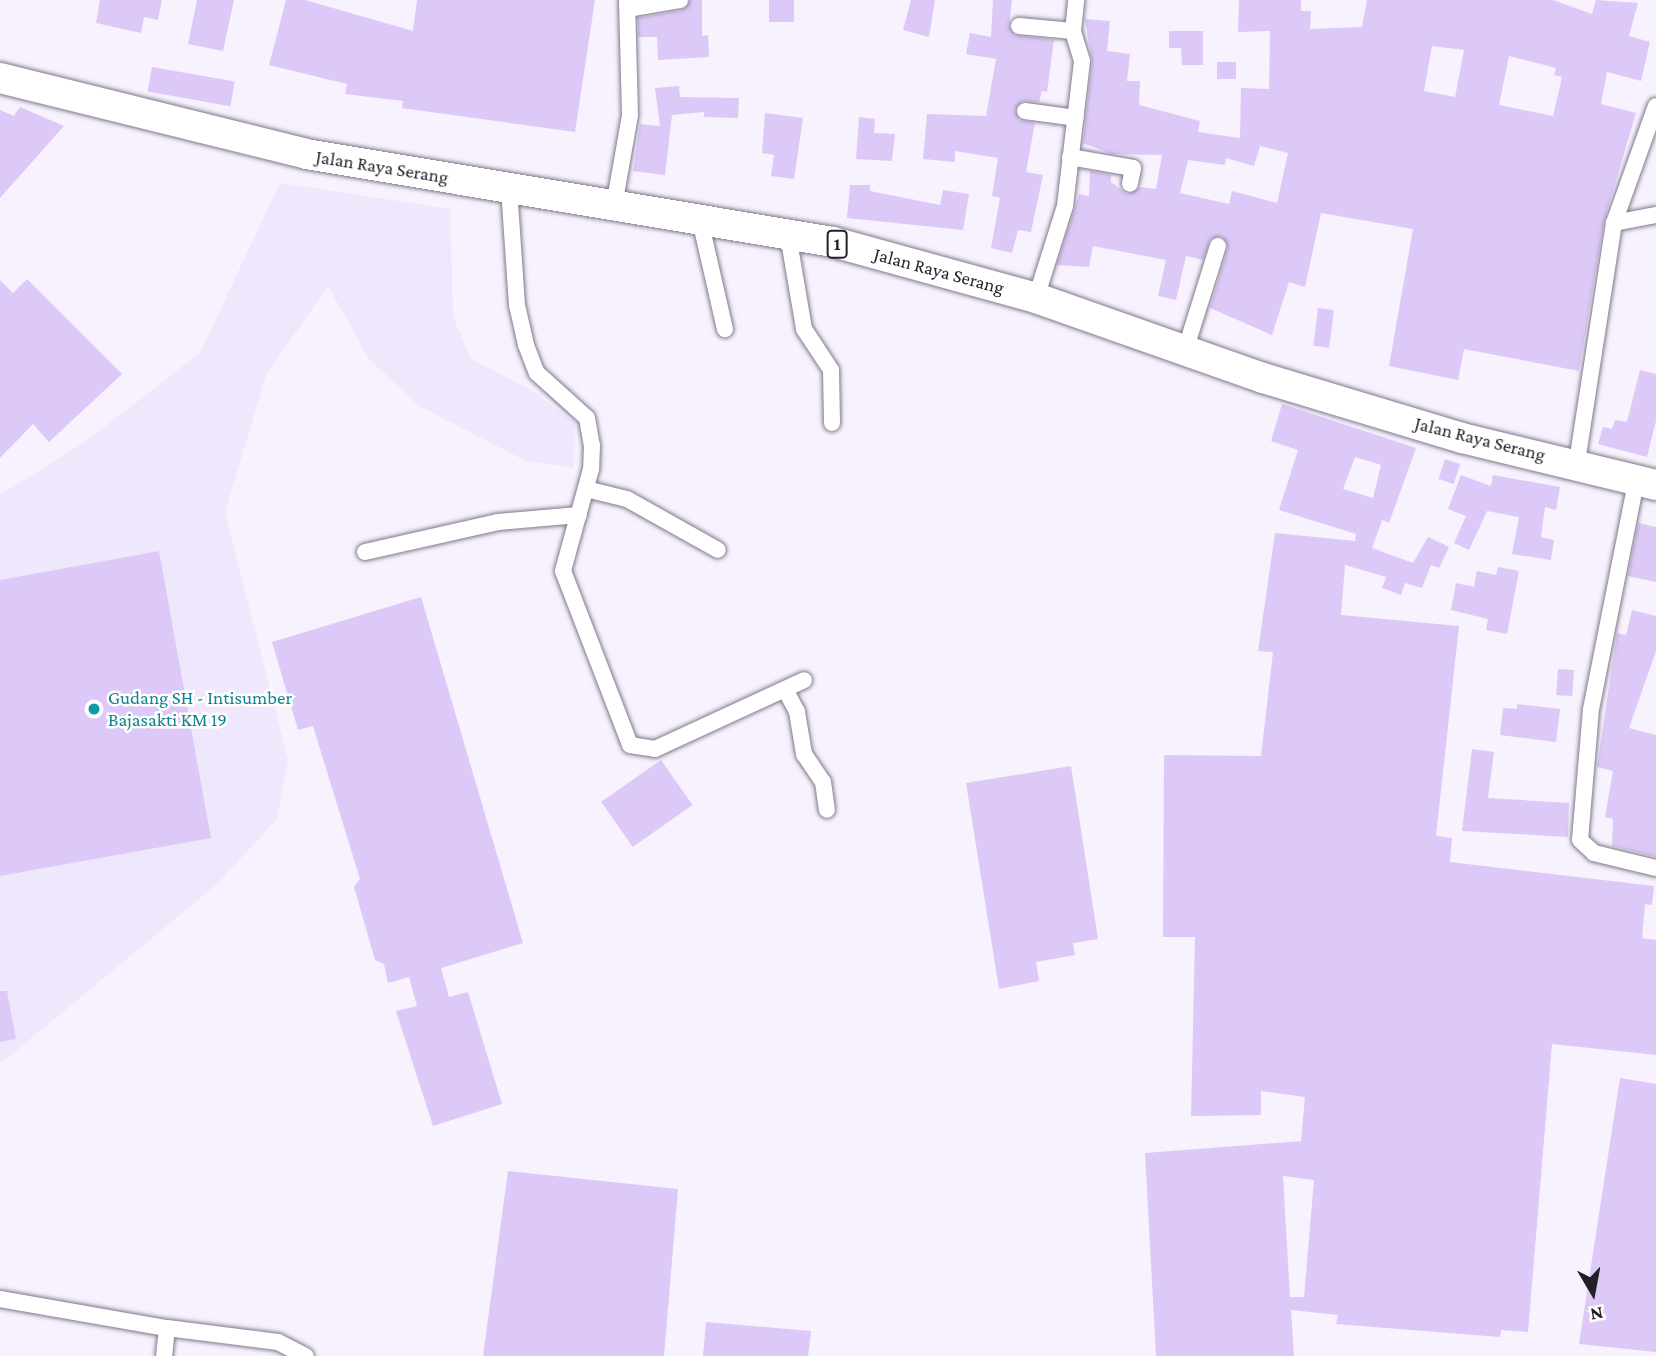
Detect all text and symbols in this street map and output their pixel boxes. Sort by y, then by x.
street label: Jalan Raya Serang [314,145,450,189]
road number: 1 [826,230,848,258]
street label: Jalan Raya Serang [871,243,1007,299]
street label: Jalan Raya Serang [1412,412,1548,466]
place label: Gudang SH - Intisumber Bajasakti KM 19 [108,687,292,731]
marker: Gudang SH - Intisumber Bajasakti KM 19 [86,701,102,717]
north arrow [1558,1258,1628,1328]
text: N [1589,1303,1605,1326]

